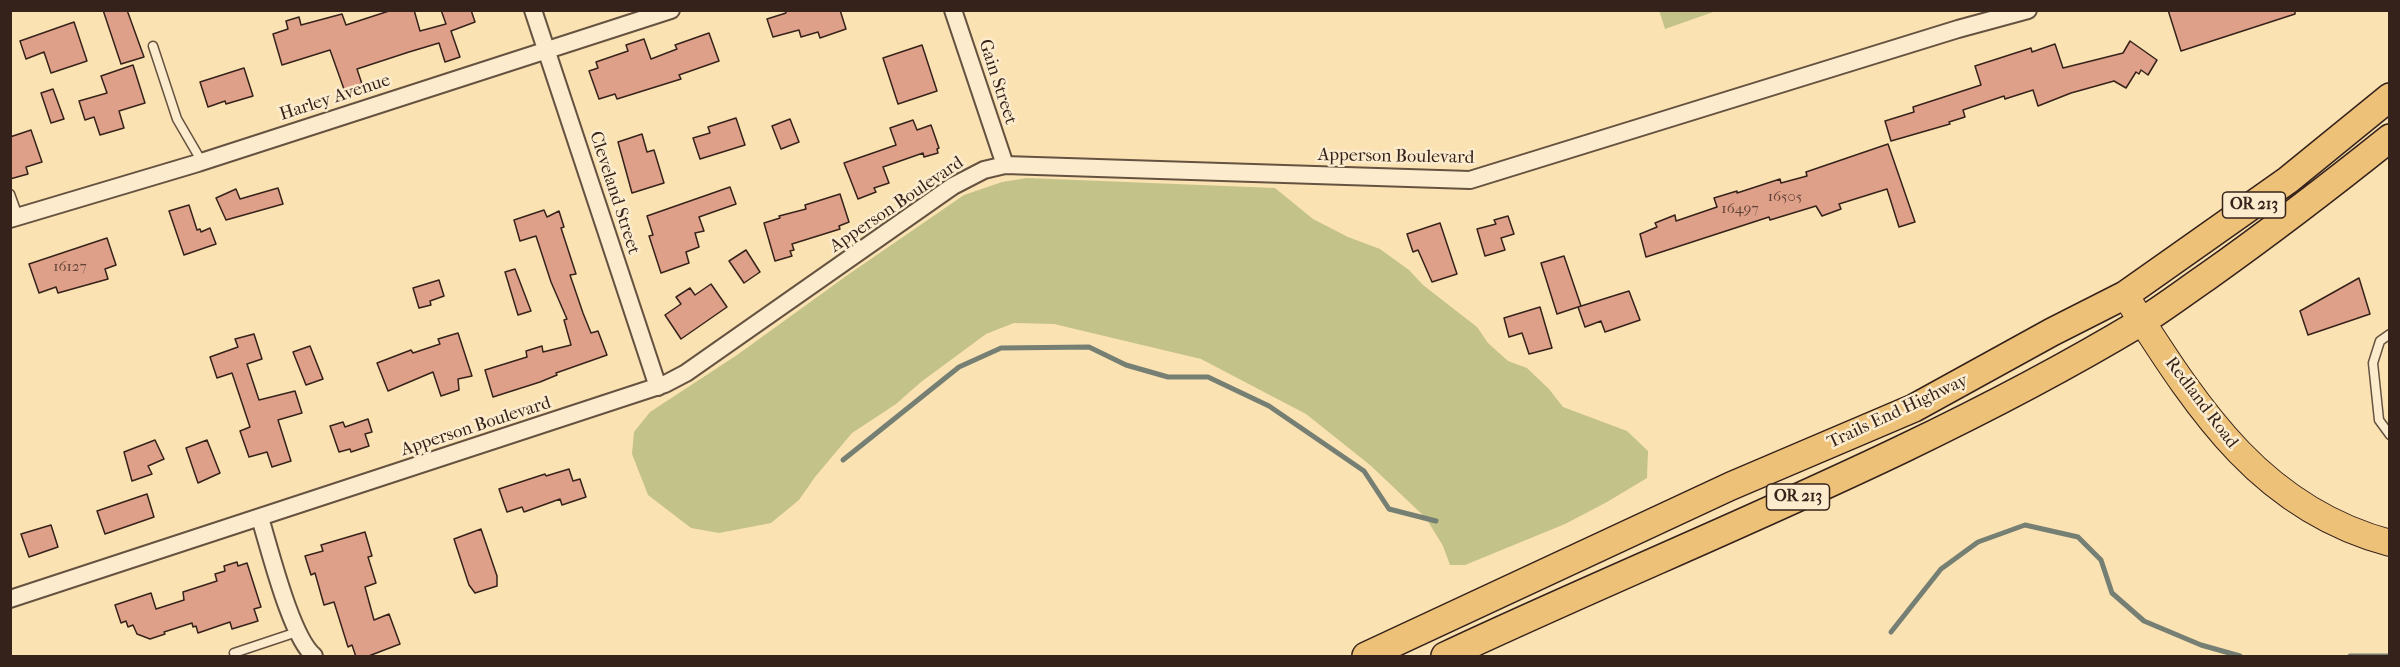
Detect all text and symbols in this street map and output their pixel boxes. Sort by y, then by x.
street label: Gain Street [973,37,1021,127]
street label: Harley Avenue [277,70,393,126]
street label: Cleveland Street [584,129,644,257]
street label: Apperson Boulevard [1318,145,1474,169]
street label: Apperson Boulevard [826,152,968,258]
house number: 16505 [1768,188,1802,206]
road number: OR 213 [2222,192,2286,218]
house number: 16497 [1721,200,1759,218]
house number: 16127 [53,258,87,276]
street label: Redland Road [2160,353,2242,453]
street label: Trails End Highway [1824,370,1972,454]
street label: Apperson Boulevard [398,393,554,461]
road number: OR 213 [1766,484,1830,510]

